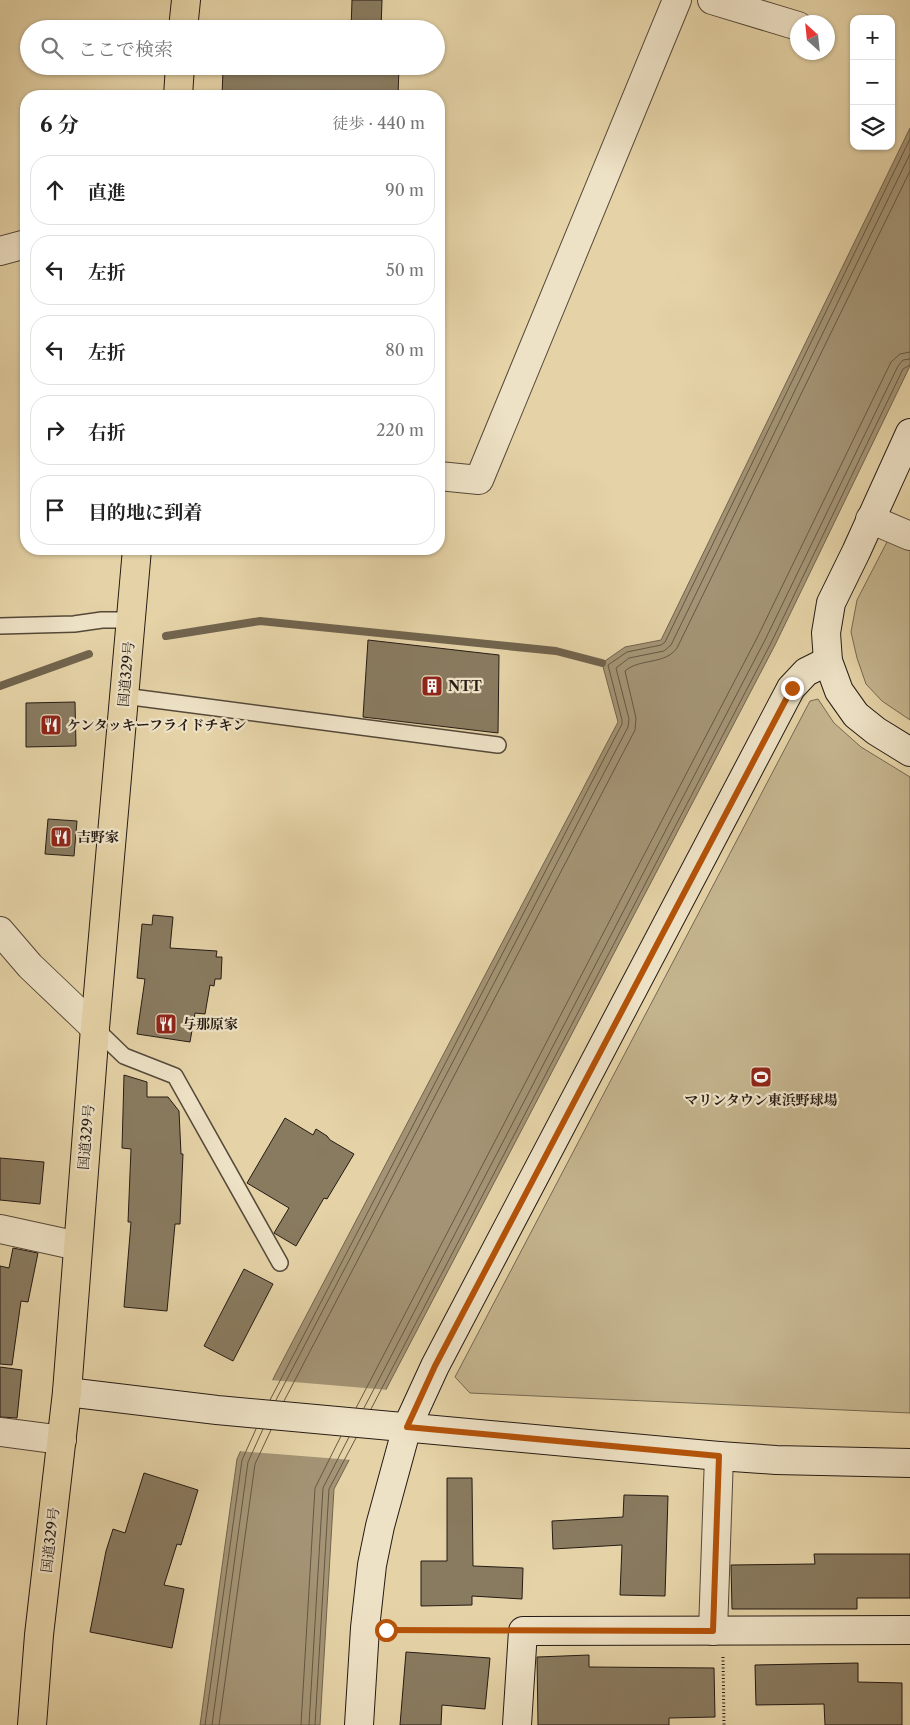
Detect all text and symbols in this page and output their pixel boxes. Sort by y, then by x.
north arrow [790,15,835,60]
map controls [850,15,895,150]
button: + [850,15,895,60]
search box [20,20,445,75]
icon: search [38,34,66,62]
text: ここで検索 [78,38,173,61]
button: − [850,60,895,105]
button: layers [850,105,895,150]
text: 6 分 [40,112,79,137]
text: 徒歩 · 440 m [332,113,425,133]
icon: ahead [41,176,69,204]
text: 90 m [385,180,424,200]
text: 直進 [88,181,126,204]
icon: left [41,256,69,284]
text: 50 m [386,260,424,280]
text: 左折 [88,261,126,284]
icon: left [41,336,69,364]
text: 80 m [385,340,424,360]
text: 左折 [88,341,126,364]
icon: right [41,416,69,444]
text: 220 m [376,420,424,440]
text: 右折 [88,421,126,444]
icon: arrive [41,496,69,524]
text: 目的地に到着 [88,501,202,524]
street label: 国道329号 [114,640,138,708]
building icon: NTT [420,674,444,698]
place label: NTT [448,677,482,695]
route end [781,677,804,700]
restaurant icon: ケンタッキーフライドチキン [39,713,63,737]
place label: ケンタッキーフライドチキン [67,716,246,734]
restaurant icon: 吉野家 [49,825,73,849]
place label: 吉野家 [77,828,119,846]
restaurant icon: 与那原家 [154,1012,178,1036]
place label: 与那原家 [182,1015,238,1033]
sports icon: マリンタウン東浜野球場 [749,1065,773,1089]
place label: マリンタウン東浜野球場 [684,1091,838,1109]
street label: 国道329号 [74,1103,98,1171]
street label: 国道329号 [37,1506,63,1574]
route start [375,1619,398,1642]

